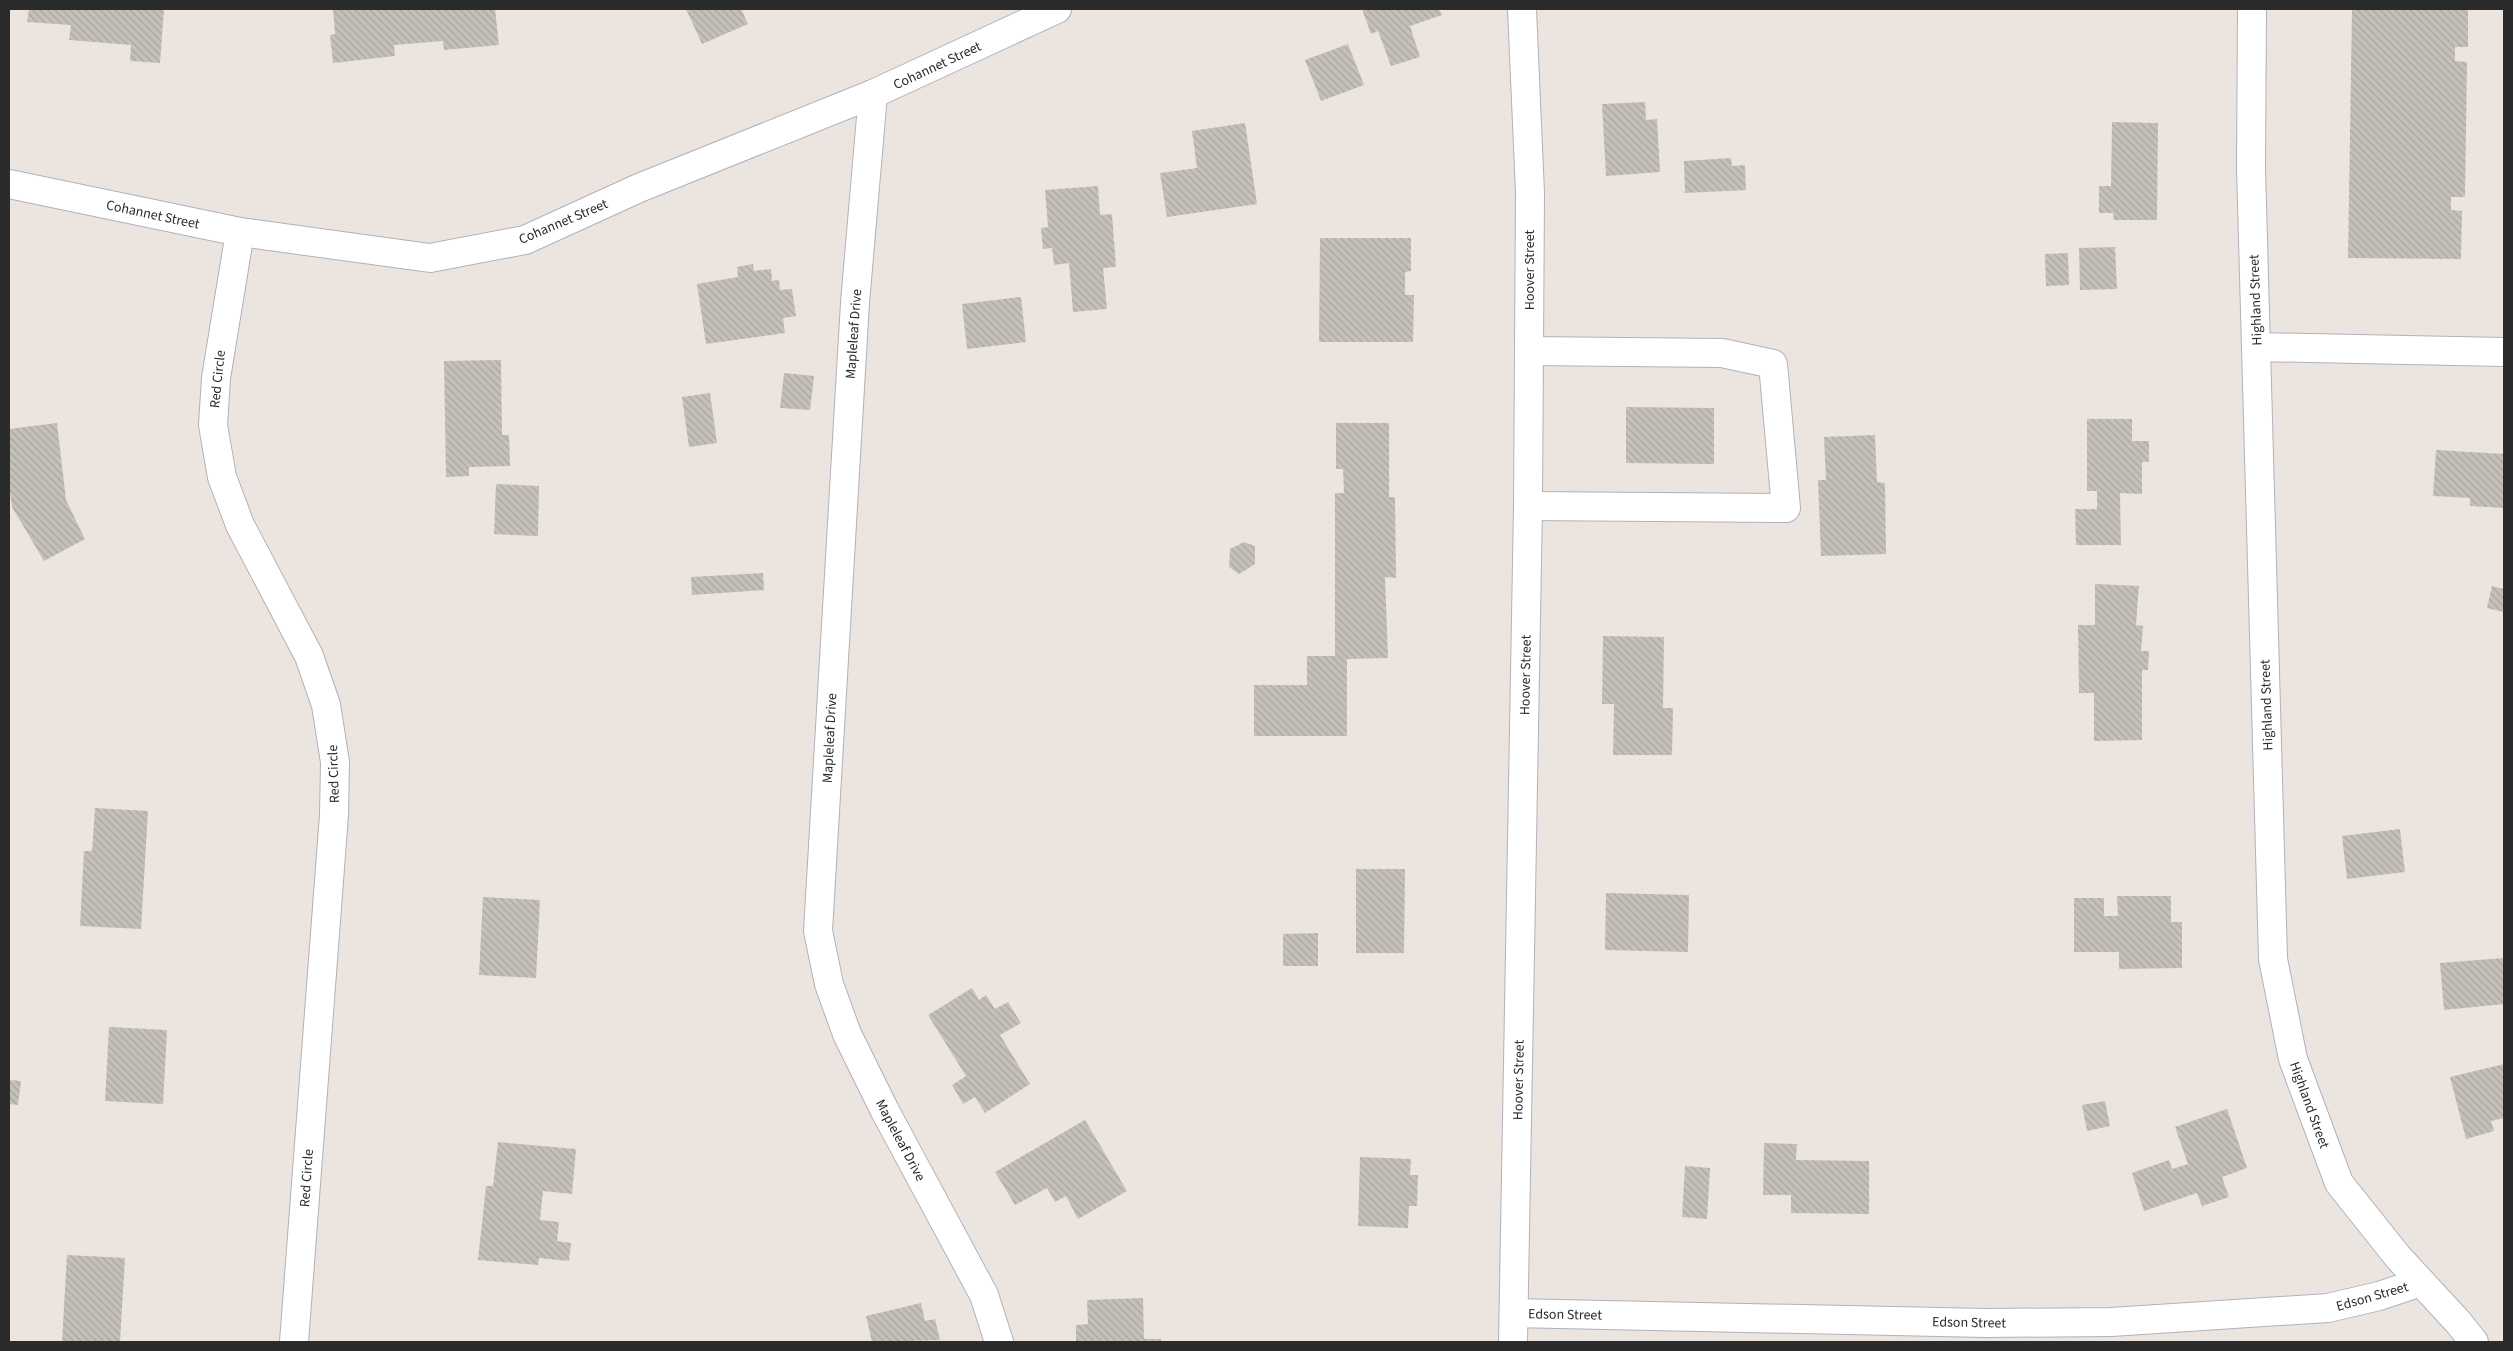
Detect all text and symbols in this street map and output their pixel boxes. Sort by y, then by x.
street label: Cohannet Street [890,37,985,95]
street label: Cohannet Street [516,194,611,250]
street label: Cohannet Street [104,195,202,235]
street label: Hoover Street [1520,230,1540,310]
street label: Highland Street [2244,254,2268,346]
street label: Mapleleaf Drive [841,288,867,380]
street label: Red Circle [205,349,231,409]
street label: Hoover Street [1515,634,1537,715]
street label: Highland Street [2255,659,2279,751]
street label: Mapleleaf Drive [818,692,842,784]
street label: Red Circle [323,744,345,803]
street label: Hoover Street [1508,1039,1530,1120]
street label: Highland Street [2284,1059,2334,1152]
street label: Mapleleaf Drive [870,1096,930,1185]
street label: Red Circle [295,1148,319,1208]
street label: Edson Street [2334,1277,2411,1317]
street label: Edson Street [1528,1304,1602,1326]
street label: Edson Street [1932,1312,2006,1334]

